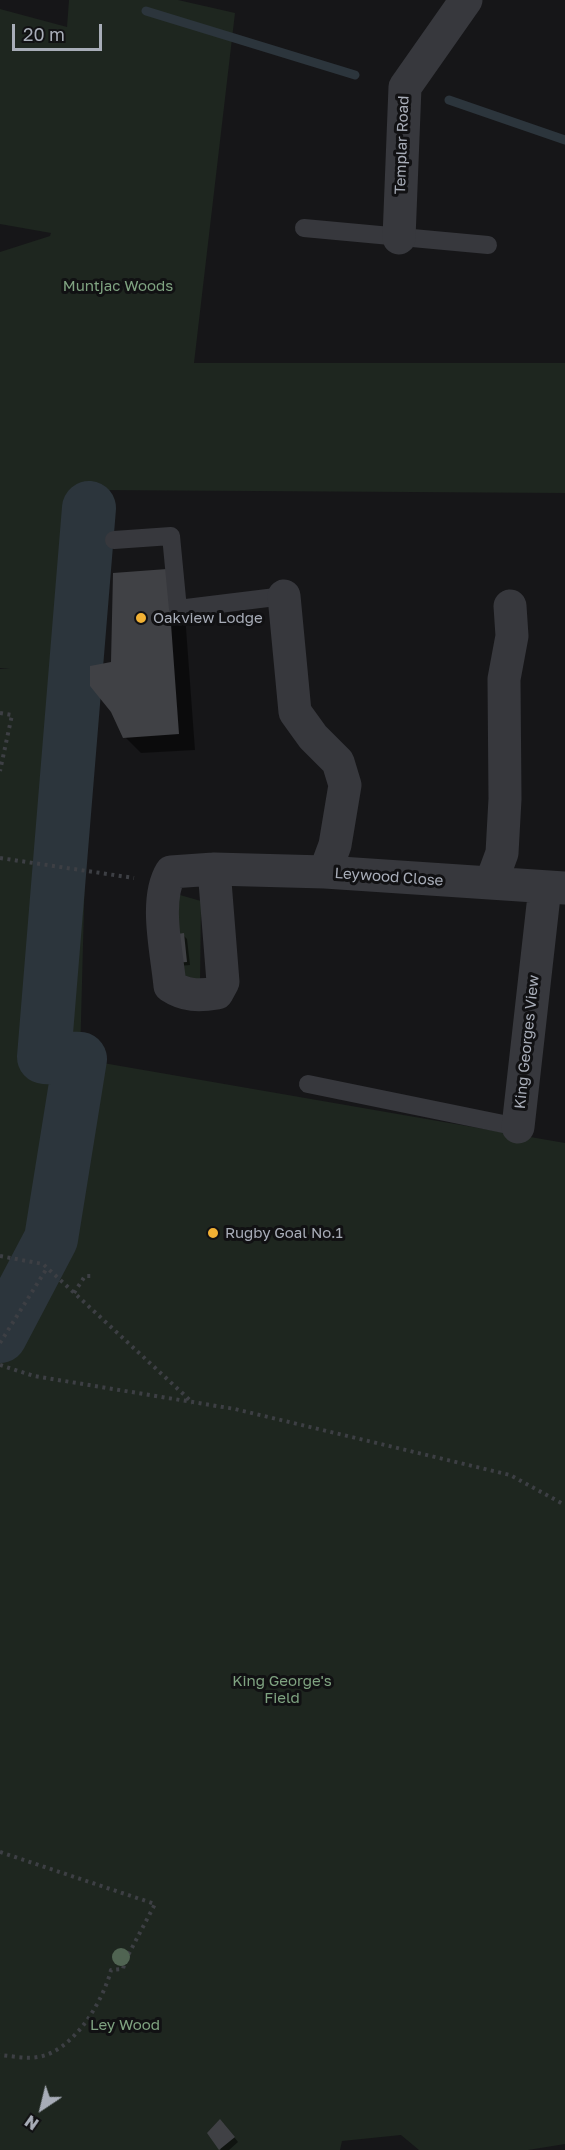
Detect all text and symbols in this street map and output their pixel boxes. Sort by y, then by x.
scale bar [15,12,105,50]
text: 20 m [23,23,65,45]
street label: Templar Road [391,95,413,195]
park label: Muntjac Woods [63,277,173,295]
place label: Oakview Lodge [153,609,263,627]
marker: Oakview Lodge [134,611,148,625]
street label: Leywood Close [334,864,444,890]
street label: King Georges View [511,974,543,1110]
place label: Rugby Goal No.1 [225,1224,343,1242]
marker: Rugby Goal No.1 [206,1226,220,1240]
park label: King George's Field [232,1672,332,1707]
park label: Ley Wood [90,2016,160,2034]
north arrow [12,2078,72,2138]
text: N [21,2111,42,2134]

